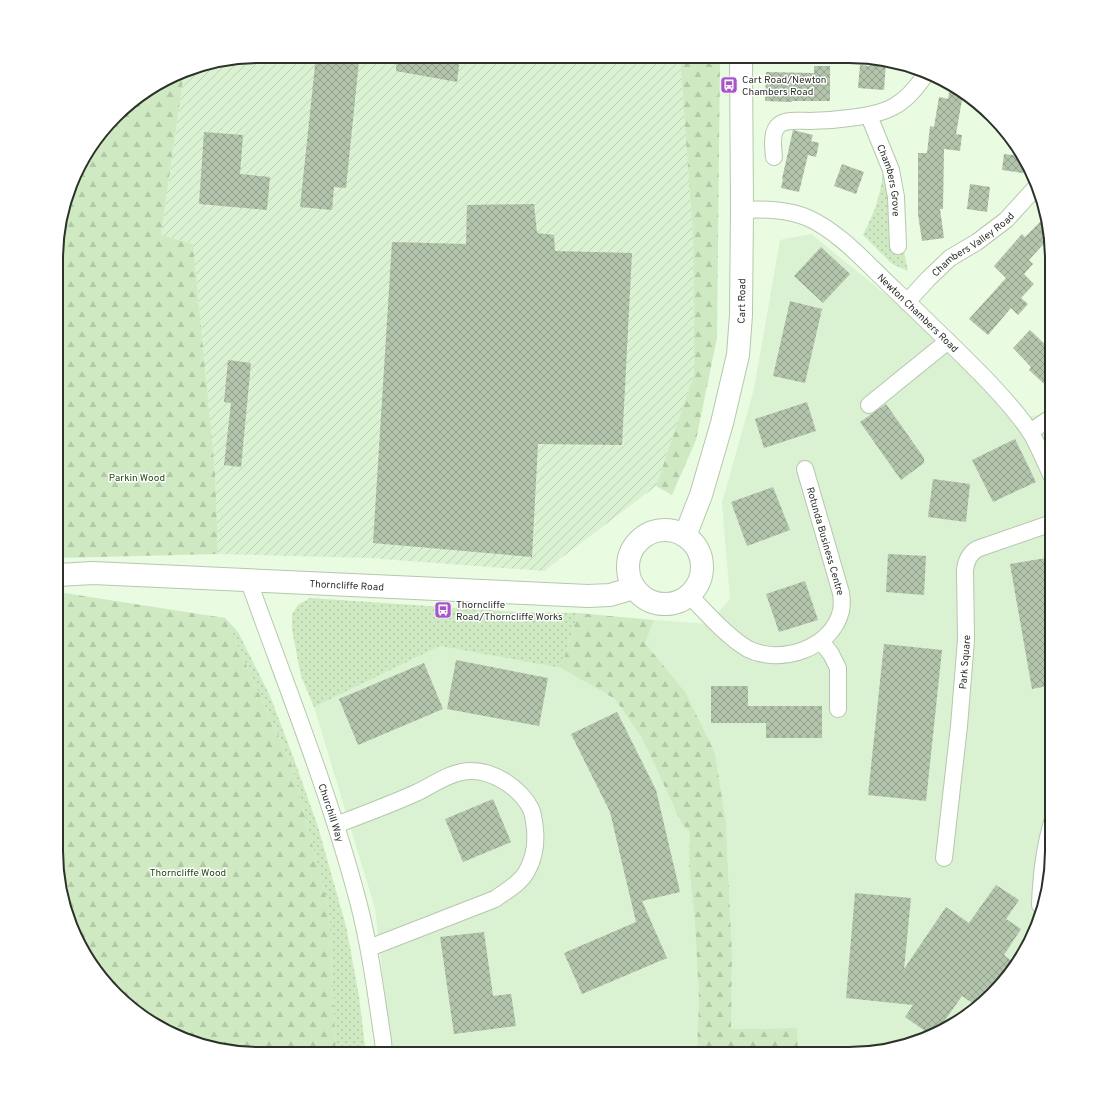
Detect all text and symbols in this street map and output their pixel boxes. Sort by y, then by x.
place label: Cart Road/Newton Chambers Road [742,74,827,99]
bus stop icon: Cart Road/Newton Chambers Road [719,75,739,95]
street label: Chambers Grove [873,142,902,217]
street label: Chambers Valley Road [929,210,1018,280]
street label: Newton Chambers Road [874,271,961,356]
street label: Cart Road [735,278,749,324]
park label: Parkin Wood [109,472,165,485]
street label: Rotunda Business Centre [803,486,846,597]
street label: Thorncliffe Road [309,578,384,595]
place label: Thorncliffe Road/Thorncliffe Works [456,599,563,624]
bus stop icon: Thorncliffe Road/Thorncliffe Works [433,600,453,620]
street label: Park Square [957,635,974,690]
street label: Churchill Way [314,782,346,844]
park label: Thorncliffe Wood [150,867,226,880]

